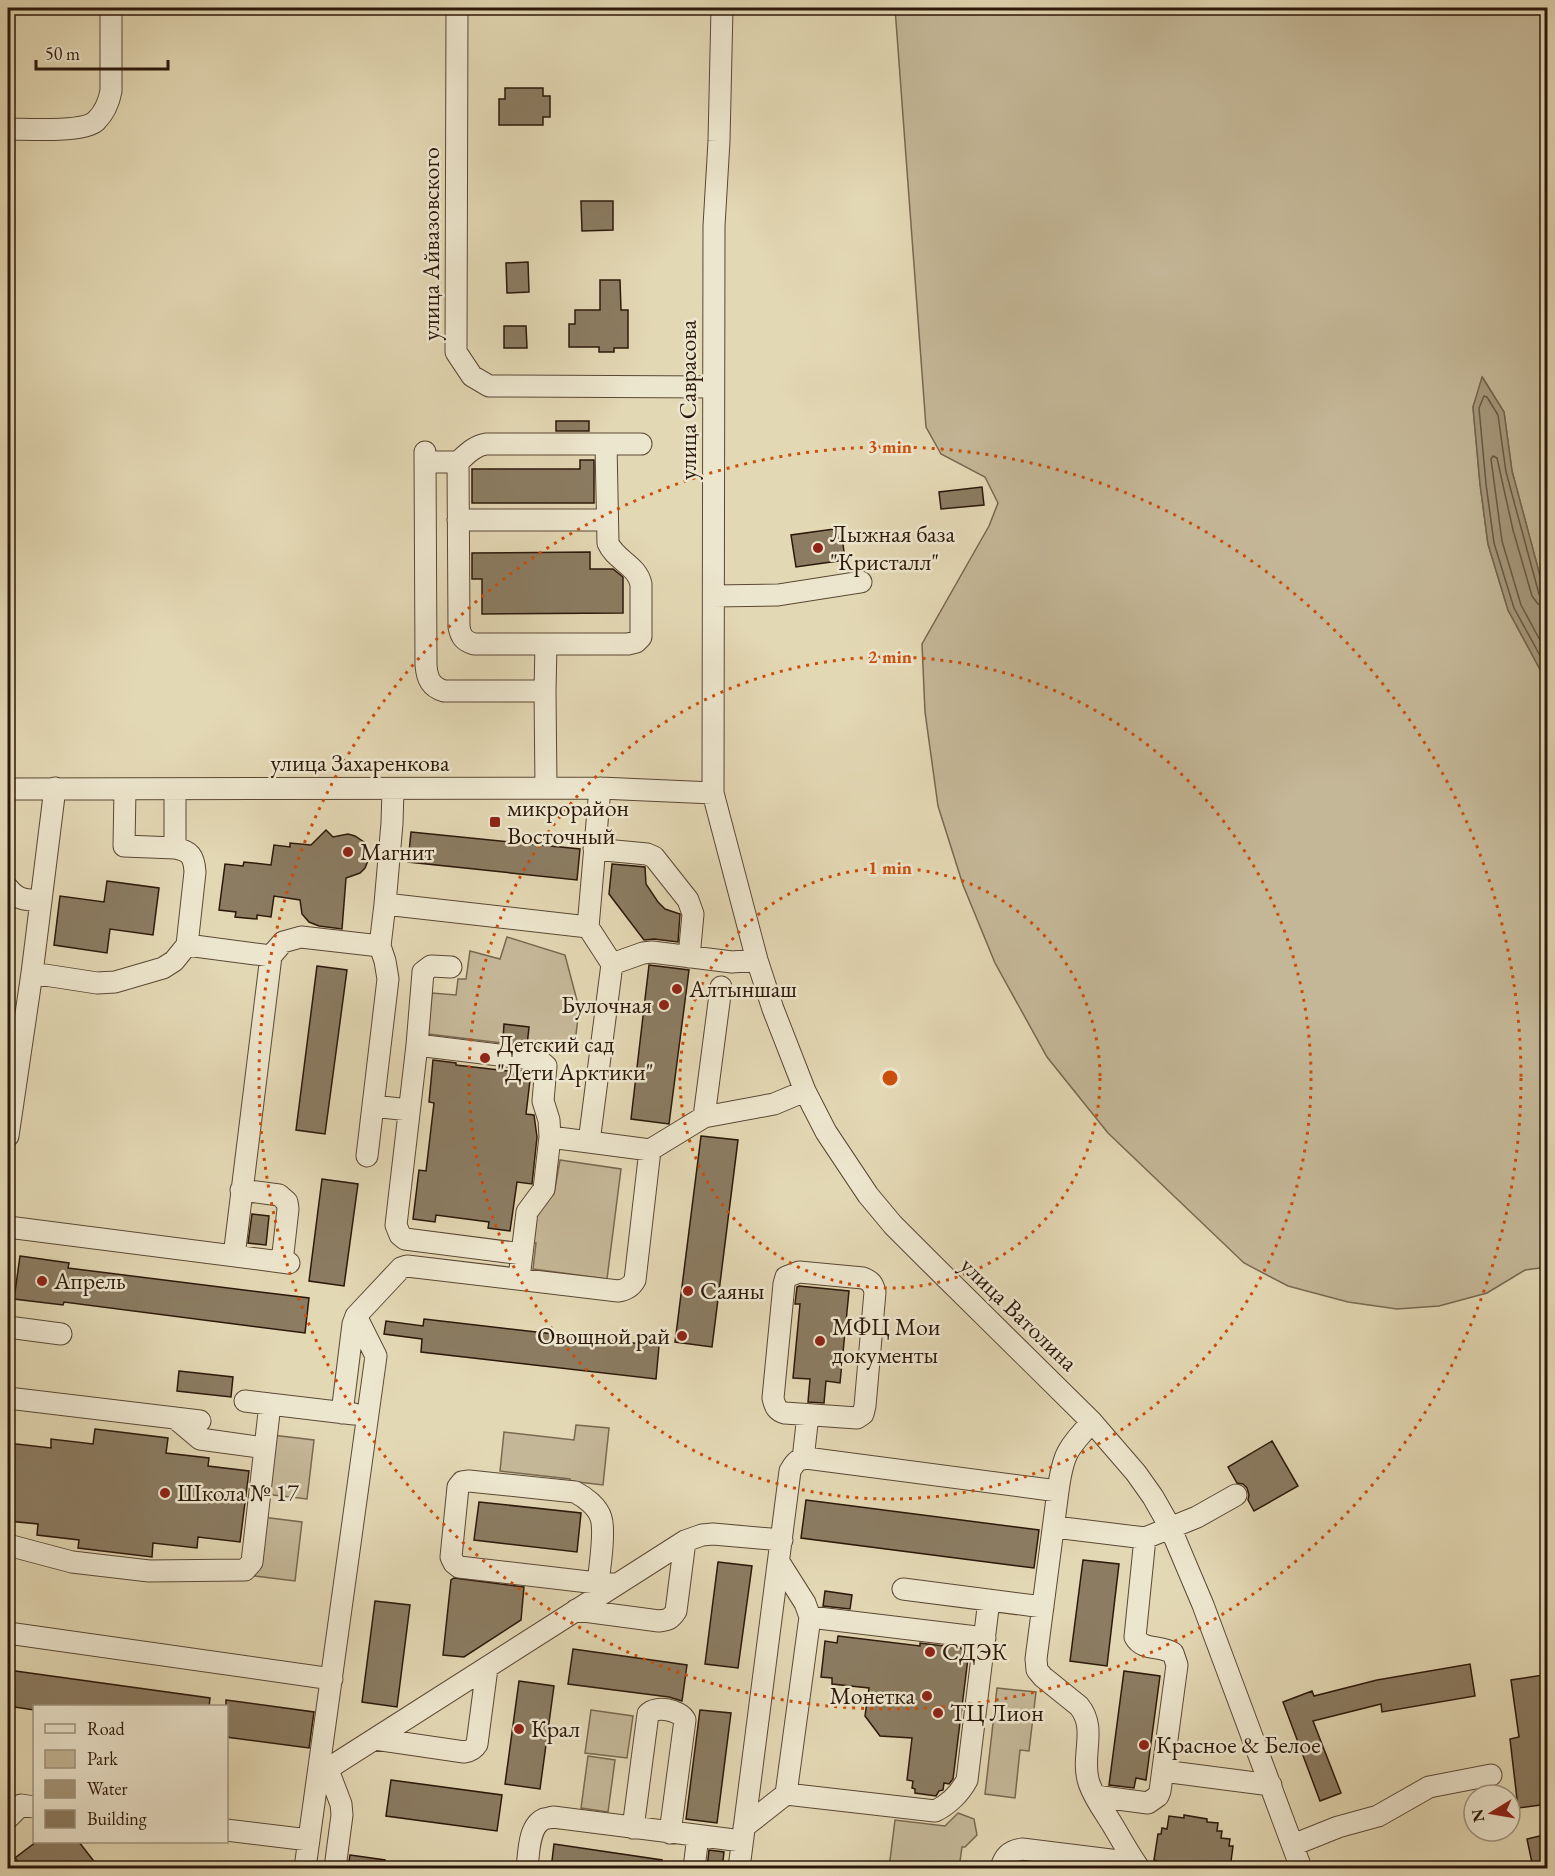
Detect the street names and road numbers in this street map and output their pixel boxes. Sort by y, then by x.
street label: улица Айвазовского [415,147,446,341]
street label: улица Саврасова [672,320,703,480]
street label: улица Захаренкова [270,747,450,778]
street label: улица Ватолина [954,1250,1085,1378]

